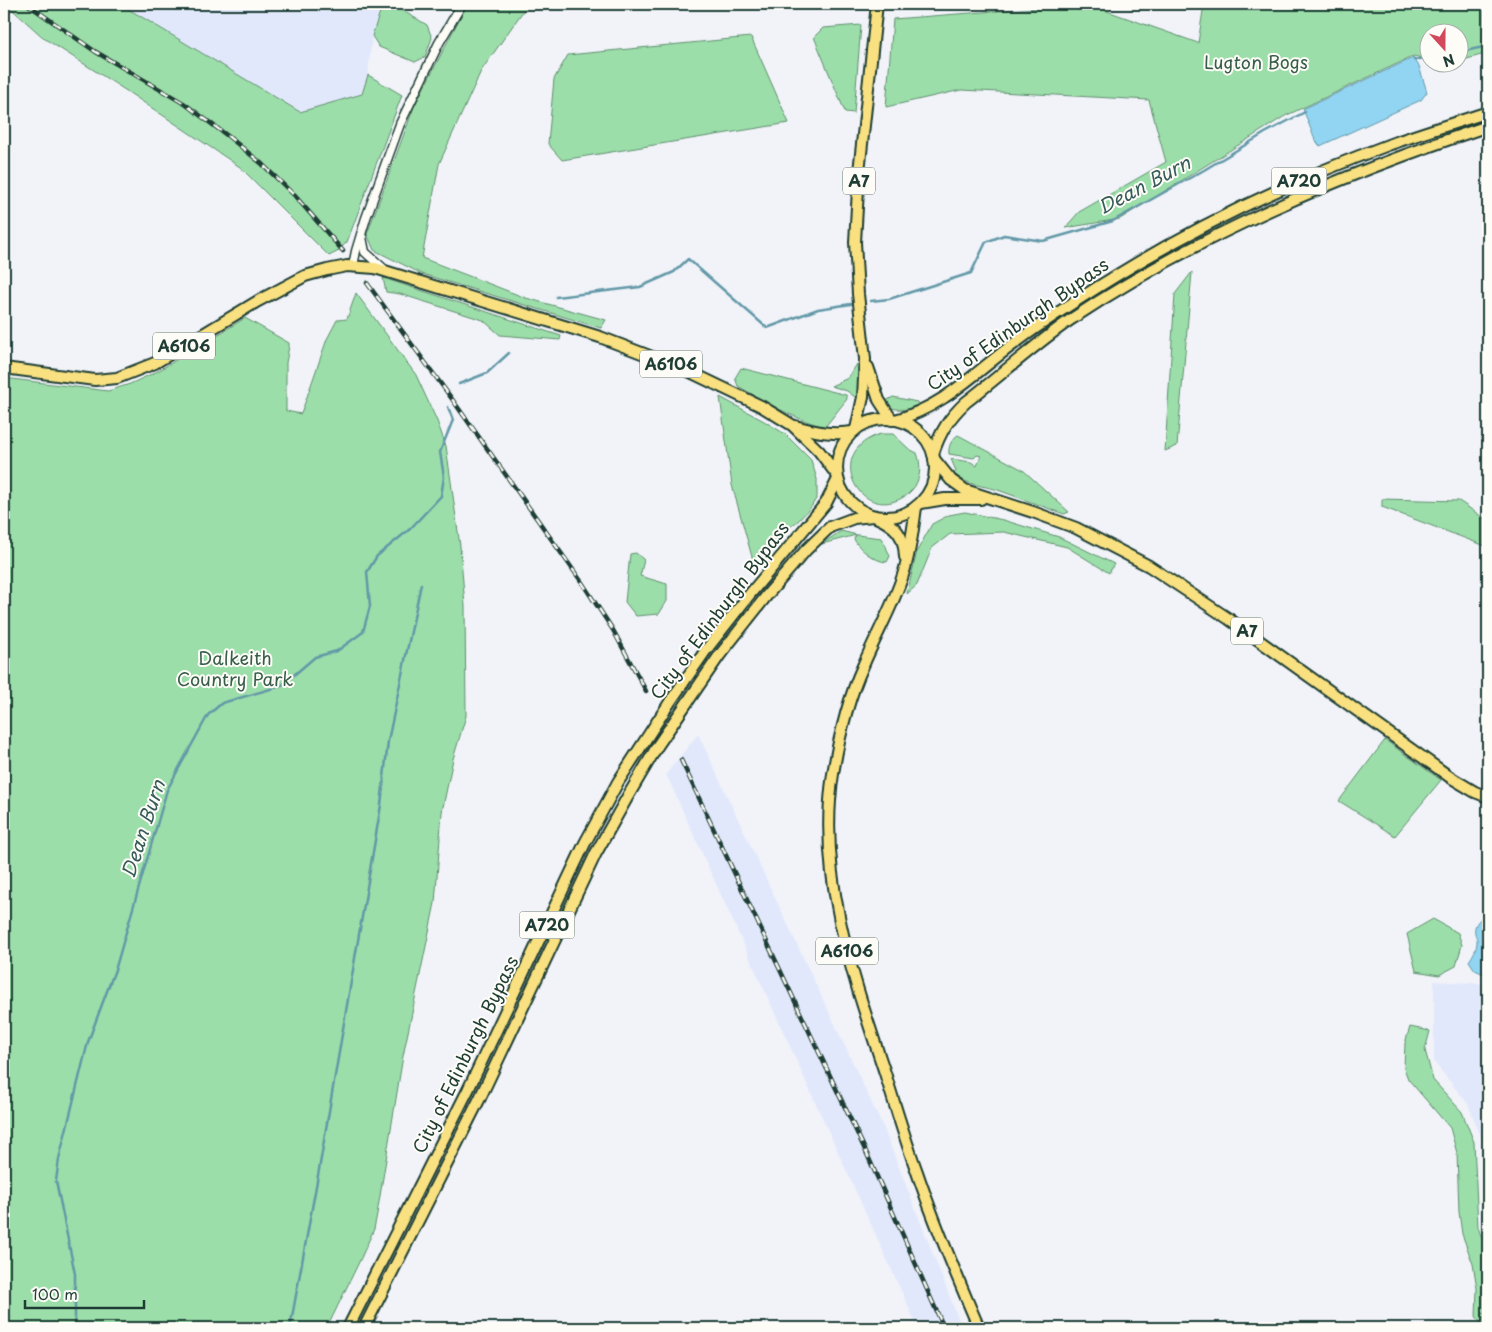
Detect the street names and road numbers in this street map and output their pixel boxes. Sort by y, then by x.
road number: A7 [843,168,875,195]
road number: A720 [1272,168,1326,195]
street label: City of Edinburgh Bypass [921,251,1114,397]
road number: A6106 [153,332,215,360]
road number: A6106 [640,350,702,378]
street label: City of Edinburgh Bypass [643,515,795,705]
road number: A7 [1231,618,1263,644]
road number: A720 [520,912,574,938]
road number: A6106 [816,938,878,964]
street label: City of Edinburgh Bypass [405,951,524,1158]

